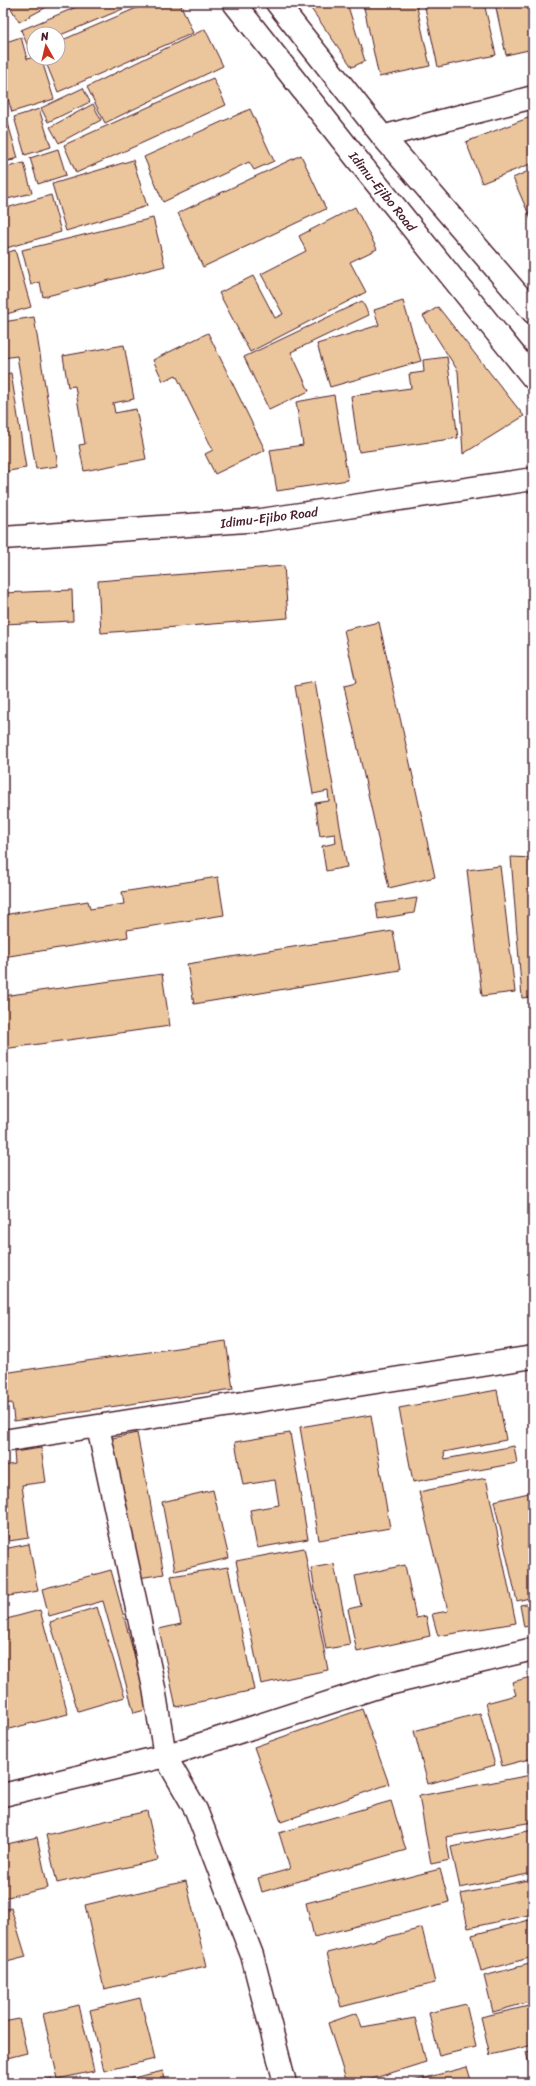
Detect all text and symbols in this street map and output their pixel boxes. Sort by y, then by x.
north arrow [26,26,66,66]
text: N [39,27,50,47]
street label: Idimu-Ejibo Road [342,145,423,238]
street label: Idimu-Ejibo Road [218,500,320,535]

